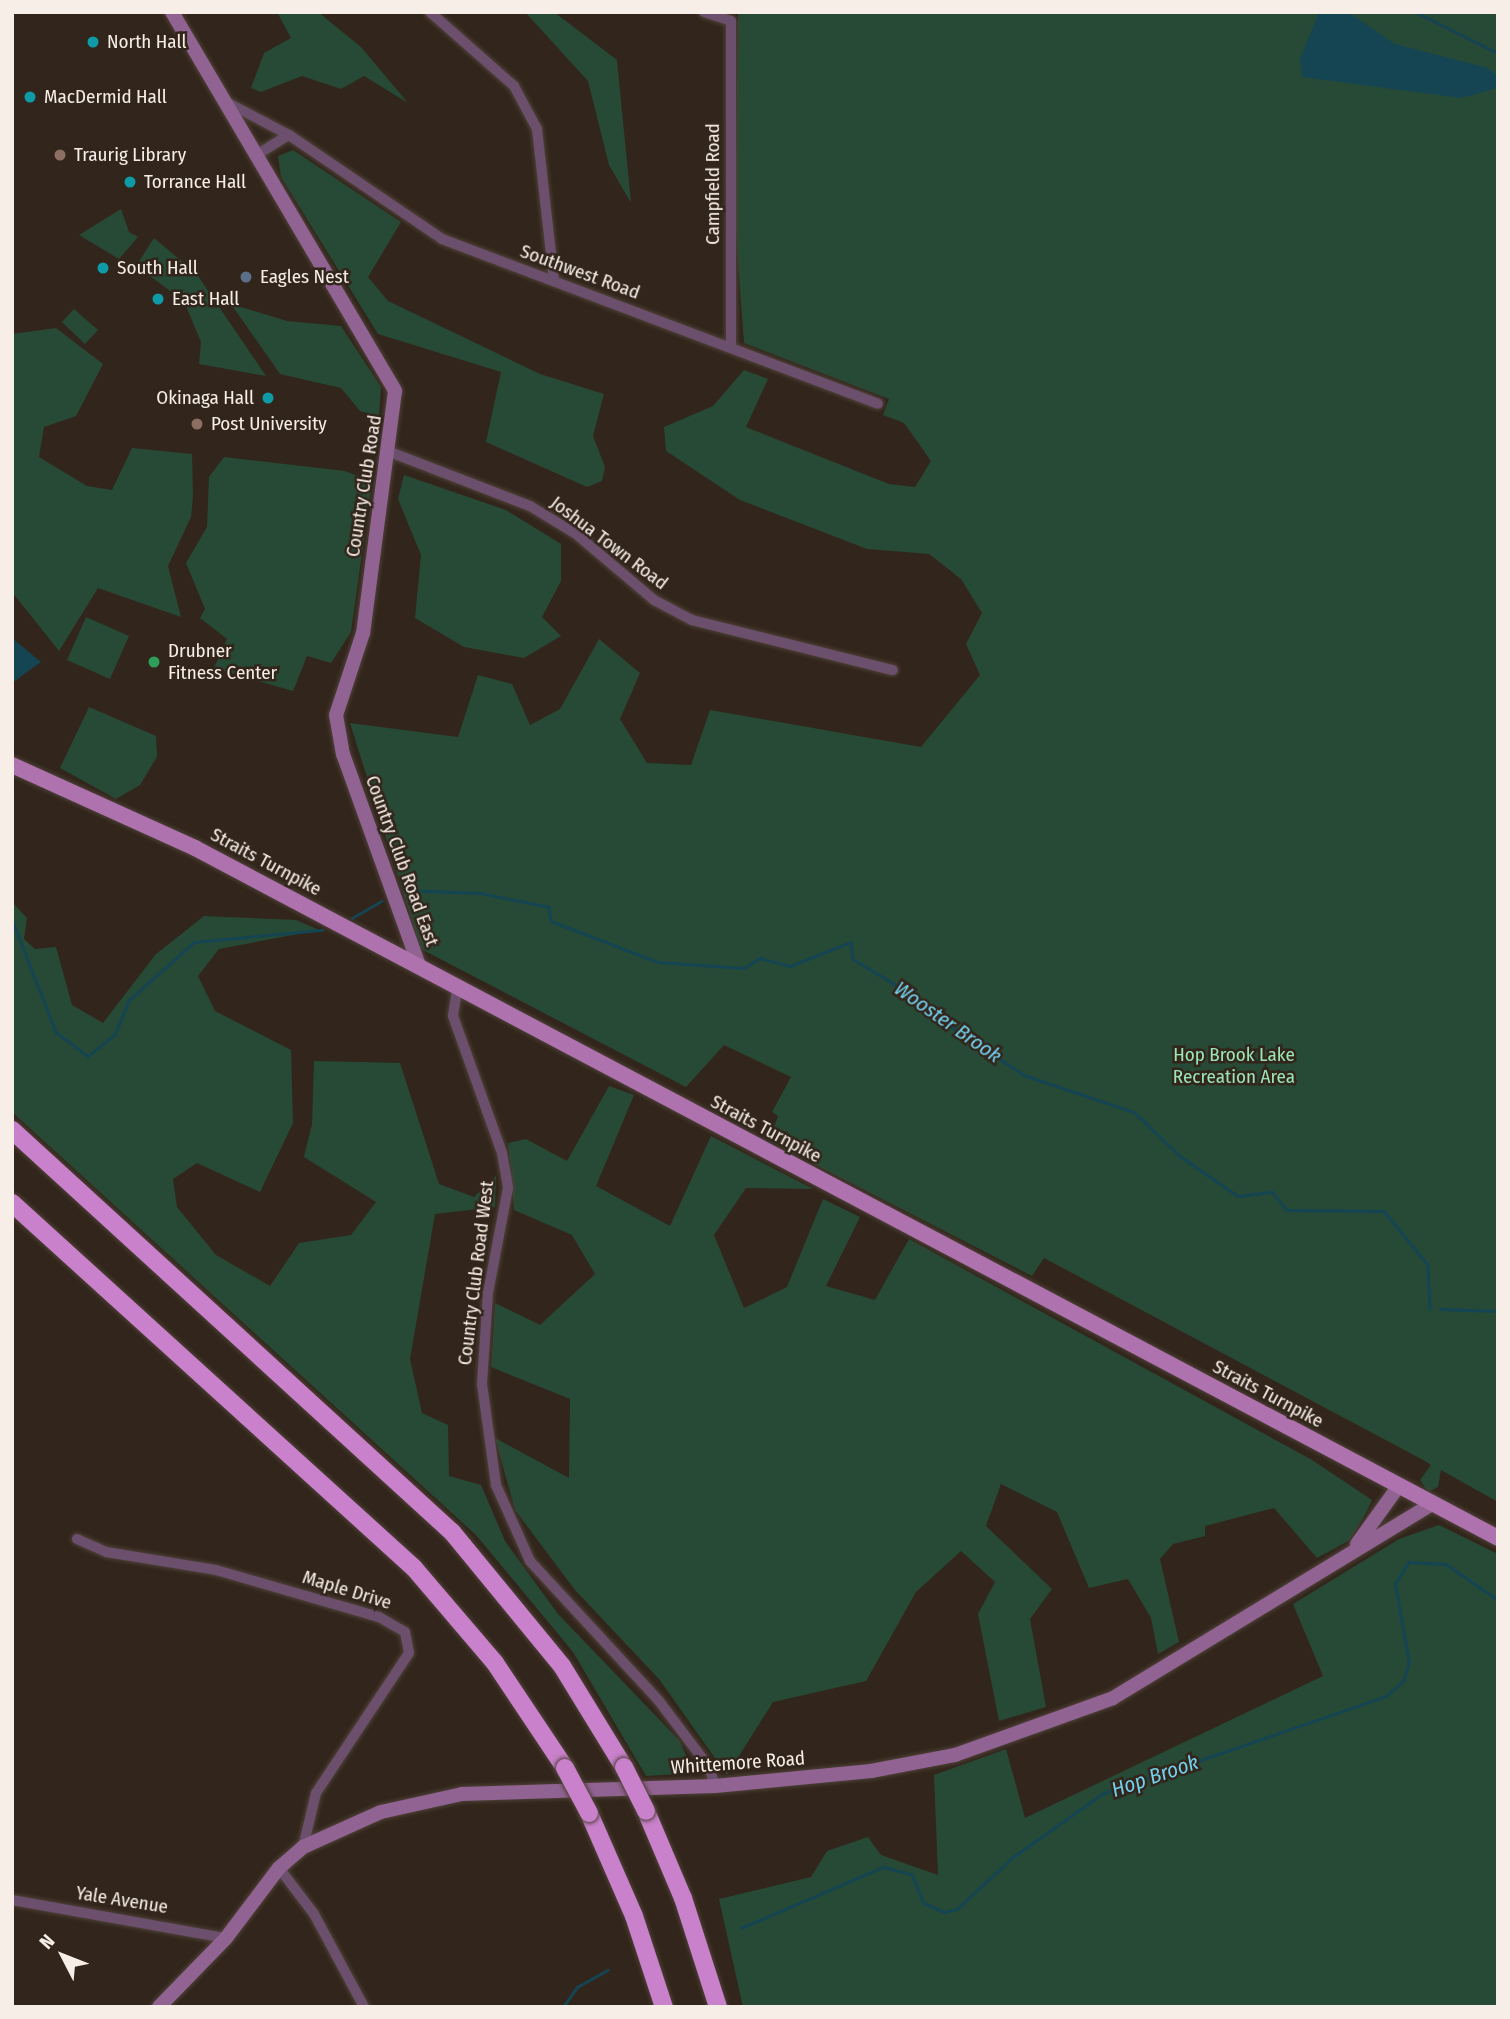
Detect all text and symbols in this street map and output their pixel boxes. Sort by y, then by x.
place label: North Hall [107,31,187,53]
marker: North Hall [85,34,101,50]
place label: MacDermid Hall [44,86,167,108]
marker: MacDermid Hall [22,89,38,105]
street label: Campfield Road [702,123,724,245]
place label: Traurig Library [74,144,186,166]
marker: Traurig Library [52,147,68,163]
place label: Torrance Hall [144,171,246,193]
marker: Torrance Hall [122,174,138,190]
street label: Southwest Road [517,240,643,304]
place label: South Hall [117,257,198,279]
marker: South Hall [95,260,111,276]
place label: Eagles Nest [260,266,349,288]
marker: Eagles Nest [238,269,254,285]
place label: East Hall [172,288,239,310]
marker: East Hall [150,291,166,307]
place label: Okinaga Hall [156,387,254,409]
marker: Okinaga Hall [260,390,276,406]
place label: Post University [211,413,327,435]
street label: Country Club Road [342,413,386,559]
marker: Post University [189,416,205,432]
street label: Joshua Town Road [546,491,672,595]
place label: Drubner Fitness Center [168,640,277,684]
marker: Drubner Fitness Center [146,654,162,670]
street label: Country Club Road East [361,773,443,949]
street label: Straits Turnpike [207,823,325,901]
water label: Wooster Brook [889,976,1007,1068]
park label: Hop Brook Lake Recreation Area [1173,1044,1295,1088]
street label: Straits Turnpike [707,1090,825,1168]
street label: Country Club Road West [453,1180,499,1366]
street label: Straits Turnpike [1209,1355,1327,1433]
street label: Maple Drive [300,1566,394,1614]
street label: Whittemore Road [670,1747,806,1779]
water label: Hop Brook [1108,1749,1202,1803]
street label: Yale Avenue [74,1881,170,1919]
north arrow [28,1921,98,1991]
text: N [35,1930,59,1954]

